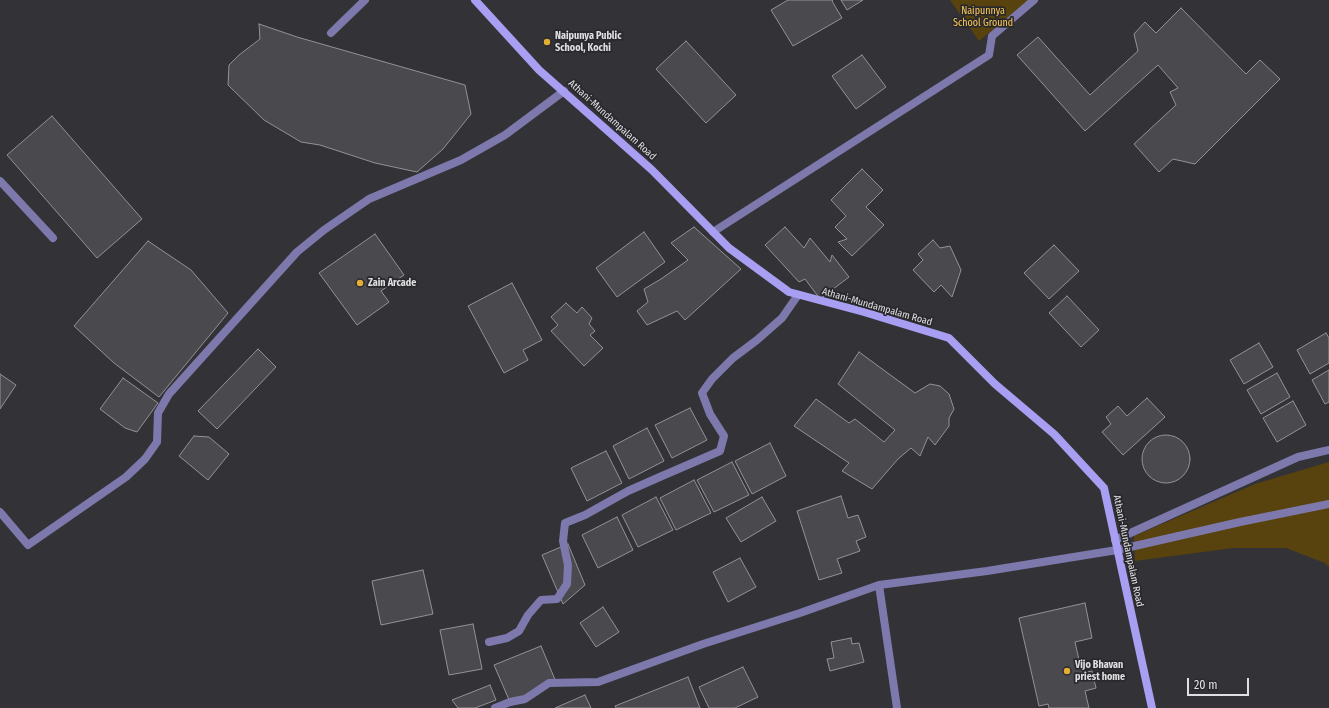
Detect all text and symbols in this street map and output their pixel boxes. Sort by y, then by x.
park label: Naipunnya School Ground [953,5,1013,28]
place label: Naipunya Public School, Kochi [555,30,621,54]
marker: Naipunya Public School, Kochi [542,37,552,47]
street label: Athani-Mundampalam Road [566,77,658,163]
place label: Zain Arcade [368,277,416,289]
marker: Zain Arcade [355,278,365,288]
street label: Athani-Mundampalam Road [821,286,933,328]
street label: Athani-Mundampalam Road [1110,494,1146,608]
place label: Vijo Bhavan priest home [1075,659,1125,682]
marker: Vijo Bhavan priest home [1062,666,1072,676]
scale bar [1189,670,1251,696]
text: 20 m [1194,678,1218,692]

